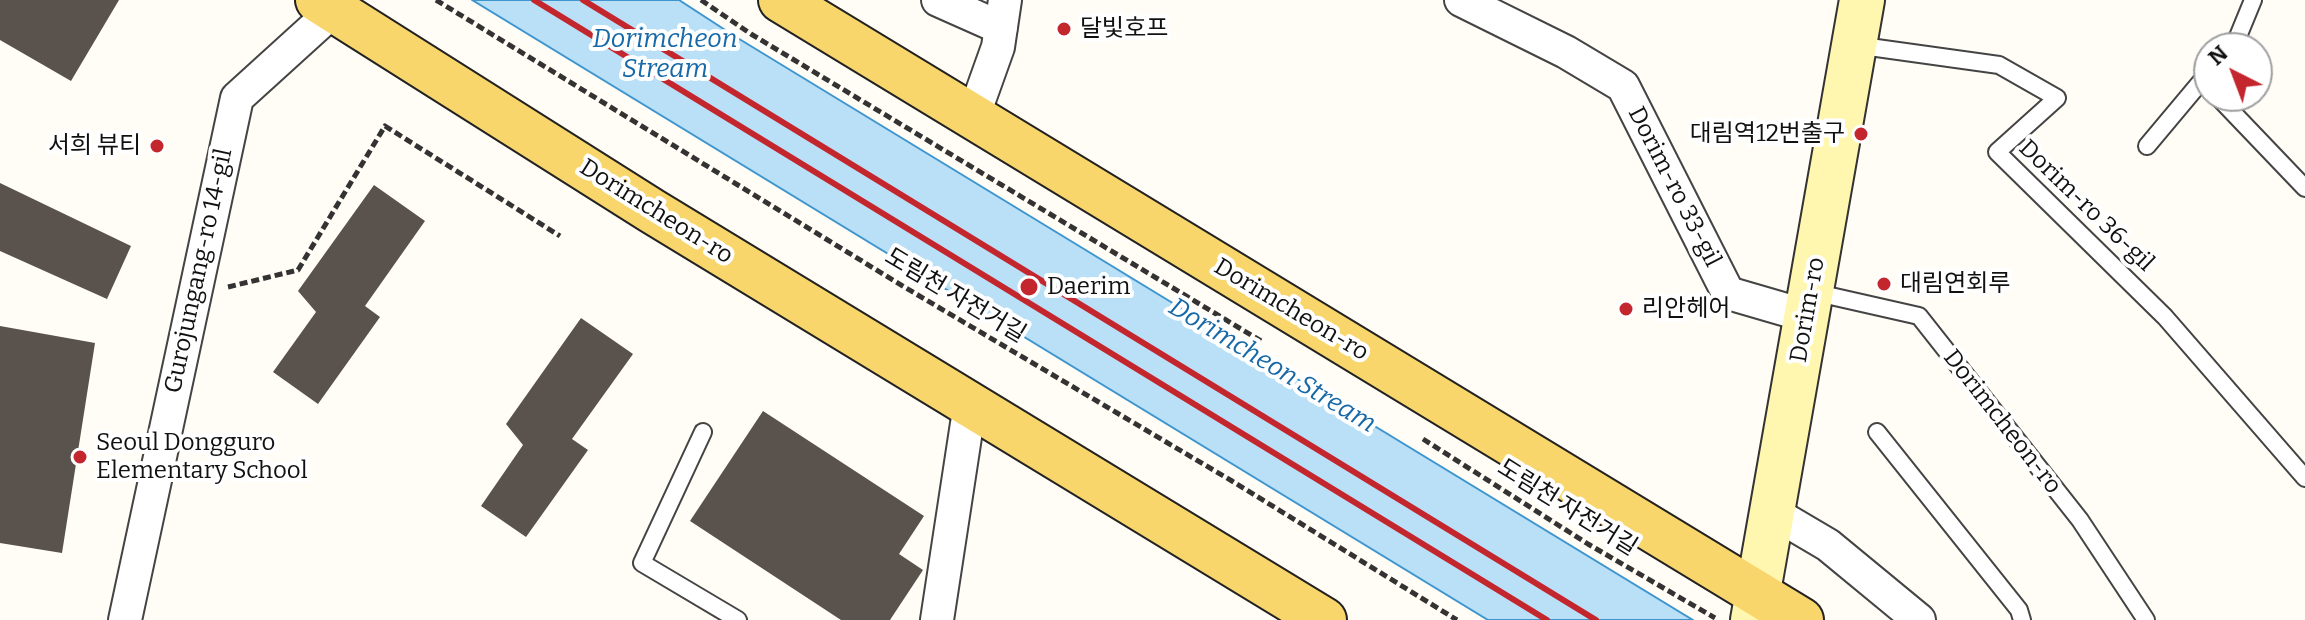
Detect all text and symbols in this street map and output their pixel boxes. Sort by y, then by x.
place label: 달빛호프 [1080,15,1168,43]
marker: 달빛호프 [1055,20,1073,38]
water label: Dorimcheon Stream [593,24,737,86]
north arrow [2193,32,2273,112]
text: N [2203,40,2233,71]
street label: Dorim-ro 33-gil [1621,102,1727,272]
place label: 대림역12번출구 [1690,120,1845,148]
marker: 대림역12번출구 [1852,125,1870,143]
place label: 서희 뷰티 [48,132,141,160]
street label: Dorim-ro 36-gil [2012,134,2160,278]
marker: 서희 뷰티 [148,137,166,155]
street label: Gurojungang-ro 14-gil [159,146,239,396]
street label: Dorimcheon-ro [574,153,738,271]
street label: 도림천 자전거길 [879,243,1031,349]
street label: Dorimcheon-ro [1209,253,1373,367]
street label: Dorim-ro [1785,255,1831,365]
place label: 대림연회루 [1900,270,2010,298]
place label: Daerim [1047,273,1130,301]
marker: 대림연회루 [1875,275,1893,293]
marker: Daerim [1018,276,1040,298]
water label: Dorimcheon Stream [1163,292,1381,440]
place label: 리안헤어 [1642,295,1730,323]
marker: 리안헤어 [1617,300,1635,318]
street label: Dorimcheon-ro [1937,344,2067,500]
place label: Seoul Dongguro Elementary School [96,429,308,485]
marker: Seoul Dongguro Elementary School [71,448,89,466]
street label: 도림천 자전거길 [1492,454,1642,562]

